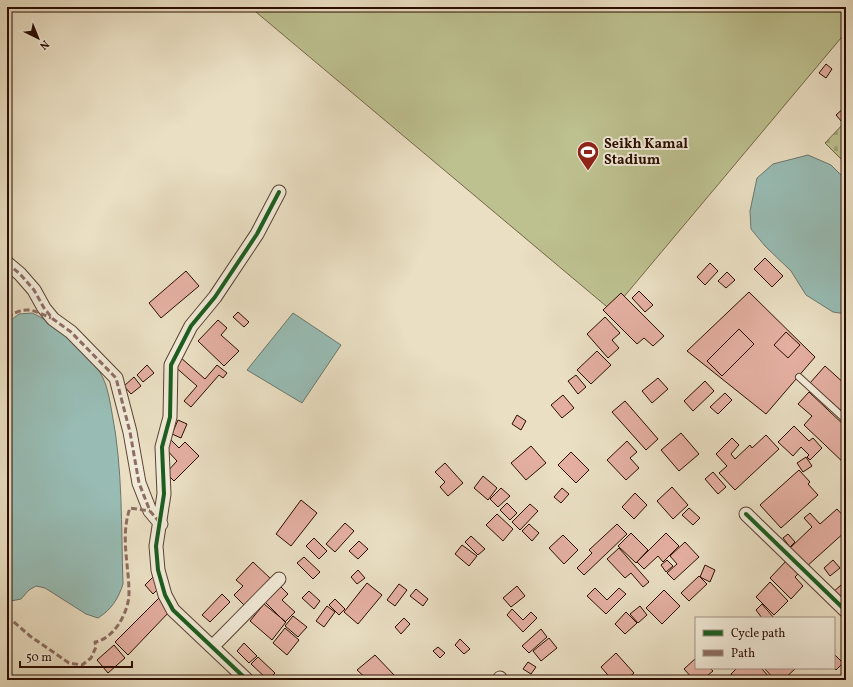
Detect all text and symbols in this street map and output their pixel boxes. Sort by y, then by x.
north arrow [18,18,58,58]
text: N [36,36,52,52]
place label: Seikh Kamal Stadium [604,135,688,170]
sports icon: Seikh Kamal Stadium [575,139,601,172]
legend [695,617,835,669]
text: Cycle path [731,626,786,642]
scale bar [20,643,132,669]
text: Path [731,646,755,662]
text: 50 m [26,650,52,666]

